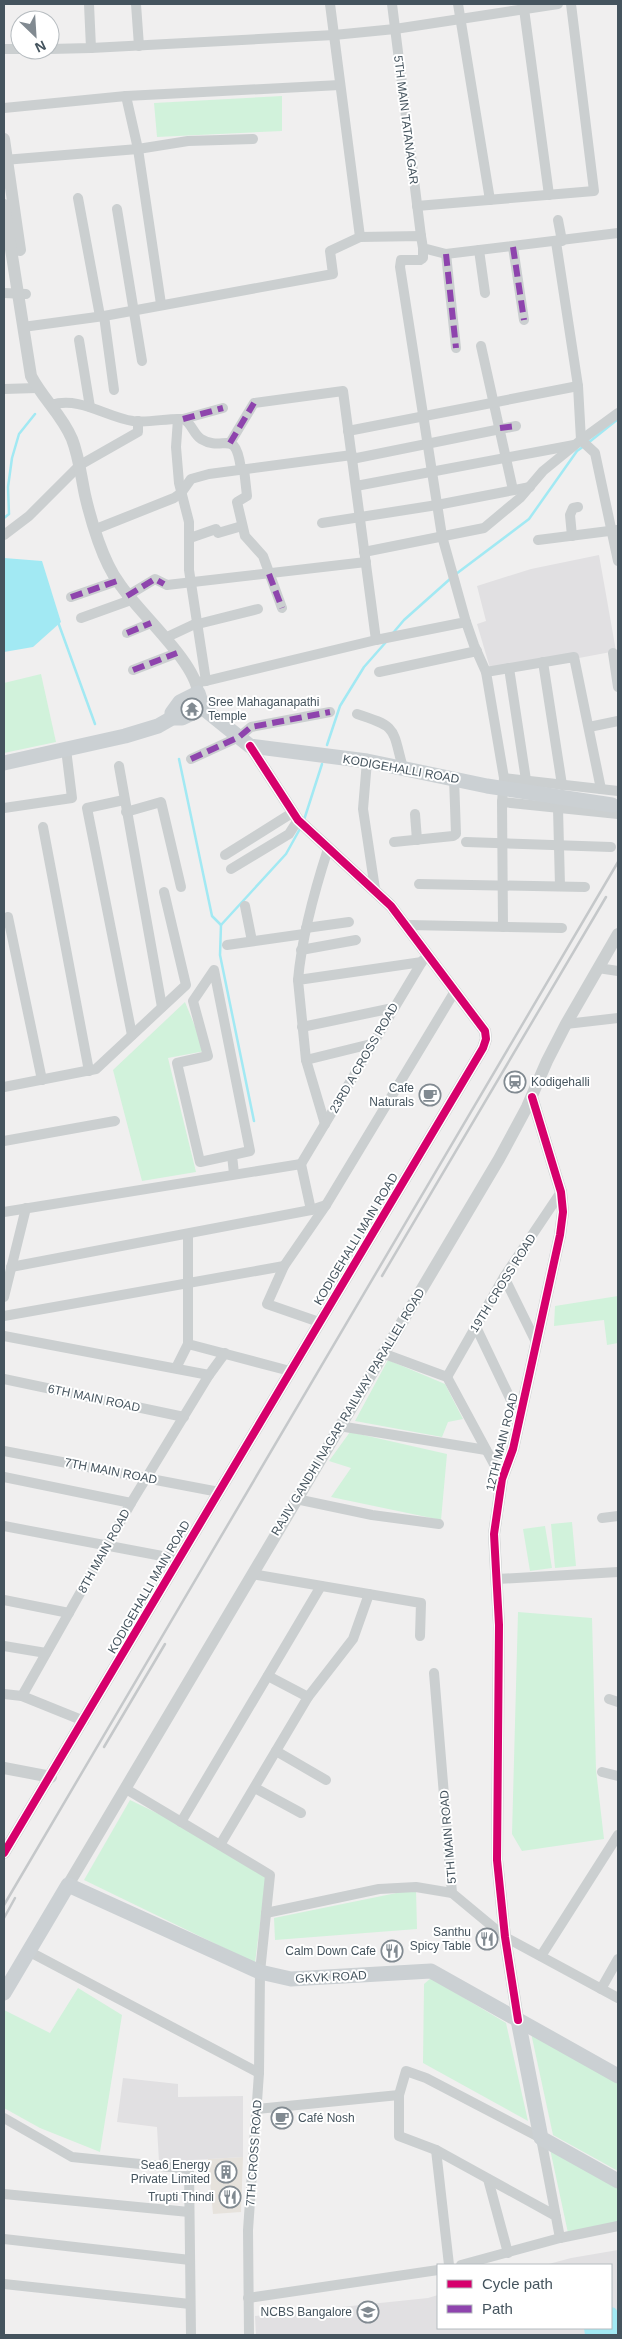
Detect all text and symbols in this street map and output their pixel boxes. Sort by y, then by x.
north arrow [10,10,60,60]
text: N [33,37,48,56]
street label: 5TH MAIN TATANAGAR [391,55,421,186]
place label: Sree Mahaganapathi Temple [208,695,319,723]
temple icon: Sree Mahaganapathi Temple [180,697,204,721]
street label: KODIGEHALLI ROAD [342,752,461,786]
street label: 23RD A CROSS ROAD [327,1000,401,1116]
station icon: Kodigehalli [503,1070,527,1094]
place label: Kodigehalli [531,1075,590,1089]
place label: Cafe Naturals [369,1081,414,1109]
cafe icon: Cafe Naturals [418,1083,442,1107]
street label: KODIGEHALLI MAIN ROAD [311,1170,401,1307]
street label: 19TH CROSS ROAD [467,1231,539,1335]
street label: RAJIV GANDHI NAGAR RAILWAY PARALLEL ROAD [268,1286,428,1538]
street label: 6TH MAIN ROAD [47,1381,142,1415]
street label: 12TH MAIN ROAD [483,1391,521,1493]
street label: 7TH MAIN ROAD [64,1455,159,1487]
street label: 8TH MAIN ROAD [75,1506,133,1596]
street label: KODIGEHALLI MAIN ROAD [105,1518,193,1656]
street label: 5TH MAIN ROAD [437,1789,459,1884]
place label: Santhu Spicy Table [410,1925,471,1953]
restaurant icon: Santhu Spicy Table [475,1927,499,1951]
restaurant icon: Calm Down Cafe [380,1939,404,1963]
place label: Calm Down Cafe [285,1944,376,1958]
street label: GKVK ROAD [295,1968,367,1986]
street label: 7TH CROSS ROAD [243,2099,265,2207]
cafe icon: Café Nosh [270,2106,294,2130]
place label: Café Nosh [298,2111,355,2125]
place label: Sea6 Energy Private Limited [131,2158,210,2186]
building icon: Sea6 Energy Private Limited [214,2160,238,2184]
restaurant icon: Trupti Thindi [218,2185,242,2209]
place label: Trupti Thindi [148,2190,214,2204]
legend [437,2264,612,2329]
text: Cycle path [482,2275,553,2292]
school or university icon: NCBS Bangalore [356,2300,380,2324]
text: Path [482,2300,513,2317]
place label: NCBS Bangalore [261,2305,352,2319]

